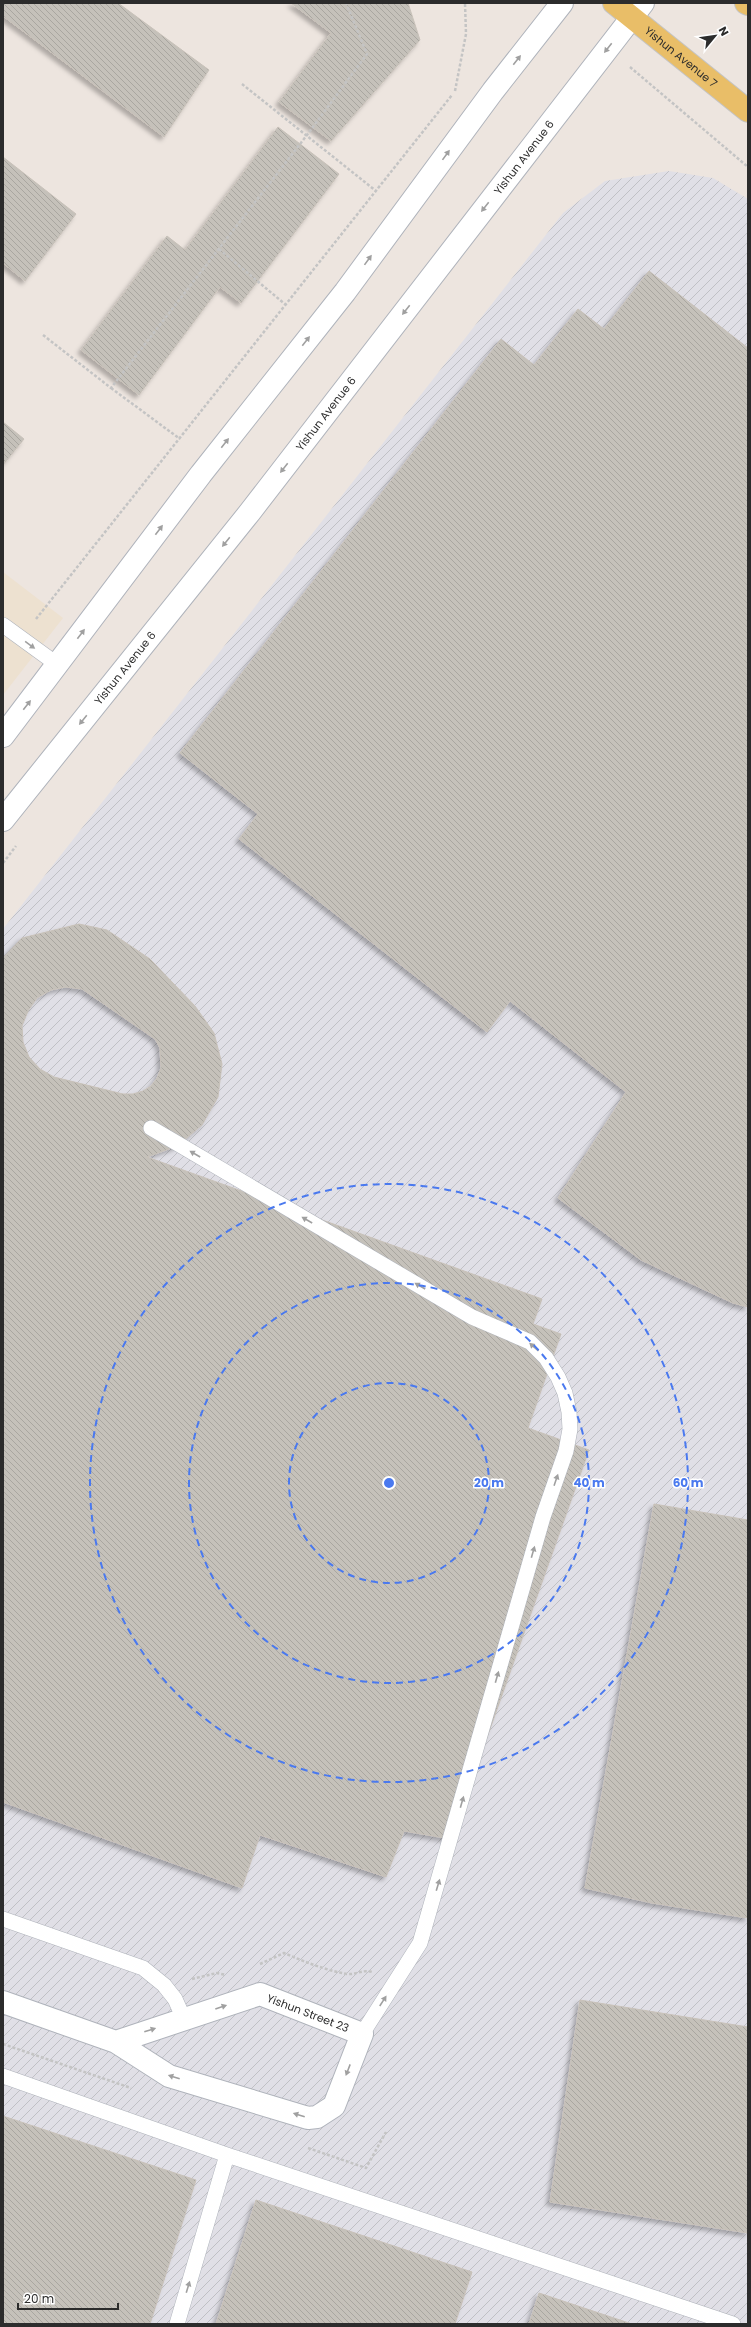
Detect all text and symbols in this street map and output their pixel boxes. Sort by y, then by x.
north arrow [695,16,735,56]
street label: Yishun Avenue 7 [641,23,721,91]
text: N [715,24,733,39]
one-way arrow [603,43,612,54]
one-way arrow [513,55,521,66]
street label: Yishun Avenue 6 [490,117,558,198]
one-way arrow [441,150,450,161]
one-way arrow [481,201,490,212]
one-way arrow [364,255,372,265]
one-way arrow [402,304,410,315]
one-way arrow [302,336,310,347]
street label: Yishun Avenue 6 [292,373,360,454]
one-way arrow [221,438,230,449]
one-way arrow [280,463,288,474]
one-way arrow [155,524,163,535]
one-way arrow [222,537,230,548]
one-way arrow [77,628,85,639]
street label: Yishun Avenue 6 [91,628,159,708]
one-way arrow [25,641,36,649]
one-way arrow [22,700,31,711]
one-way arrow [79,714,87,725]
one-way arrow [189,1151,201,1158]
one-way arrow [302,1216,312,1224]
one-way arrow [414,1282,425,1289]
one-way arrow [529,1342,539,1351]
one-way arrow [553,1473,559,1485]
text: 20 m [474,1474,504,1491]
text: 40 m [573,1474,605,1491]
text: 60 m [673,1474,704,1491]
centre of rings [382,1476,396,1490]
one-way arrow [530,1545,536,1557]
one-way arrow [495,1670,501,1683]
one-way arrow [459,1795,465,1807]
one-way arrow [435,1879,441,1891]
street label: Yishun Street 23 [265,1990,351,2036]
one-way arrow [379,1996,387,2007]
one-way arrow [216,2003,228,2009]
one-way arrow [144,2027,156,2033]
one-way arrow [344,2064,350,2076]
one-way arrow [168,2074,180,2080]
one-way arrow [293,2112,305,2118]
one-way arrow [185,2280,191,2292]
scale bar [18,2285,118,2311]
text: 20 m [24,2290,54,2307]

